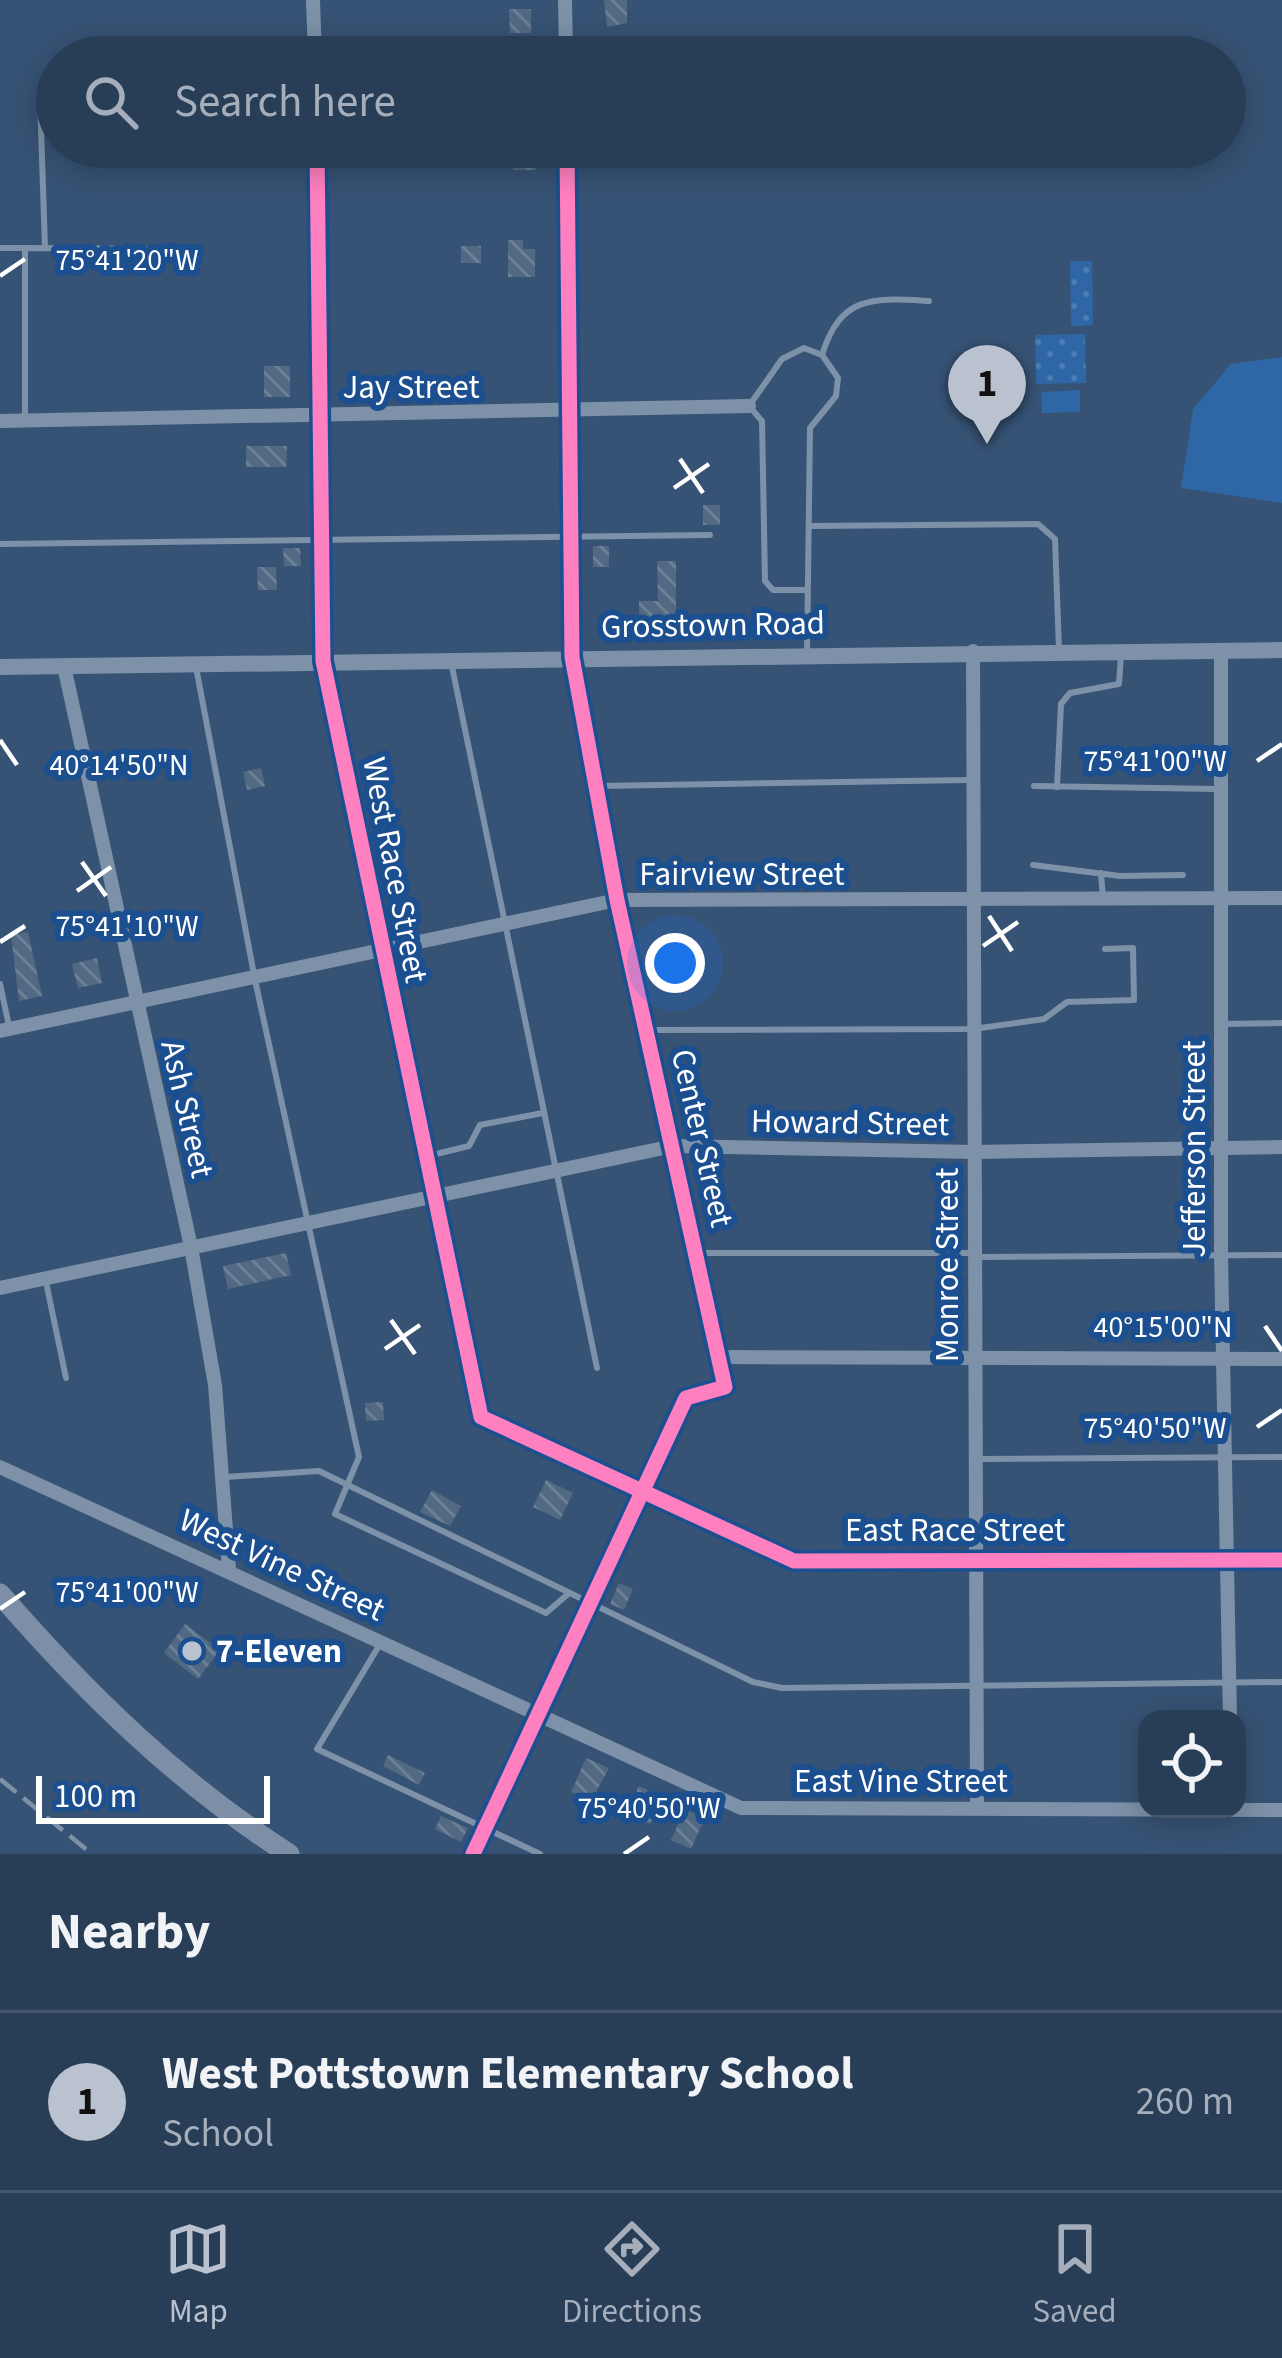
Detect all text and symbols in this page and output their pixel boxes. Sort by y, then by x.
search box [36,36,1246,168]
icon: search [78,69,144,135]
text: Search here [174,70,396,134]
text: 75°41'20"W [55,239,199,282]
pin: 1 [948,345,1026,444]
street label: Jay Street [342,364,480,411]
street label: Grosstown Road [601,600,825,650]
text: 75°41'00"W [1083,740,1227,783]
text: 40°14'50"N [49,744,189,787]
street label: West Race Street [350,753,440,987]
street label: Fairview Street [639,851,845,898]
text: 75°41'10"W [55,905,199,948]
your location [645,933,705,993]
street label: Ash Street [148,1036,226,1182]
street label: Jefferson Street [1171,1040,1218,1258]
street label: Center Street [659,1045,745,1231]
street label: Howard Street [751,1098,949,1148]
street label: Monroe Street [924,1168,971,1362]
text: 40°15'00"N [1093,1306,1233,1349]
text: 75°40'50"W [1083,1407,1227,1450]
street label: West Vine Street [171,1497,393,1633]
street label: East Race Street [845,1507,1065,1554]
text: 75°41'00"W [55,1571,199,1614]
place label: 7-Eleven [216,1628,342,1675]
marker: 7-Eleven [179,1638,205,1664]
map controls [1138,1710,1246,1818]
button: locate [1138,1710,1246,1818]
street label: East Vine Street [794,1758,1008,1805]
scale bar [36,1770,270,1823]
text: 100 m [54,1773,137,1820]
text: 75°40'50"W [577,1787,721,1830]
text: Nearby [48,1896,210,1968]
text: West Pottstown Elementary School [162,2042,853,2106]
text: 1 [77,2074,97,2130]
text: 260 m [1136,2074,1234,2130]
text: School [162,2106,274,2162]
tab: Map [165,2216,231,2335]
tab: Directions [562,2216,702,2335]
tab: Saved [1032,2216,1117,2335]

